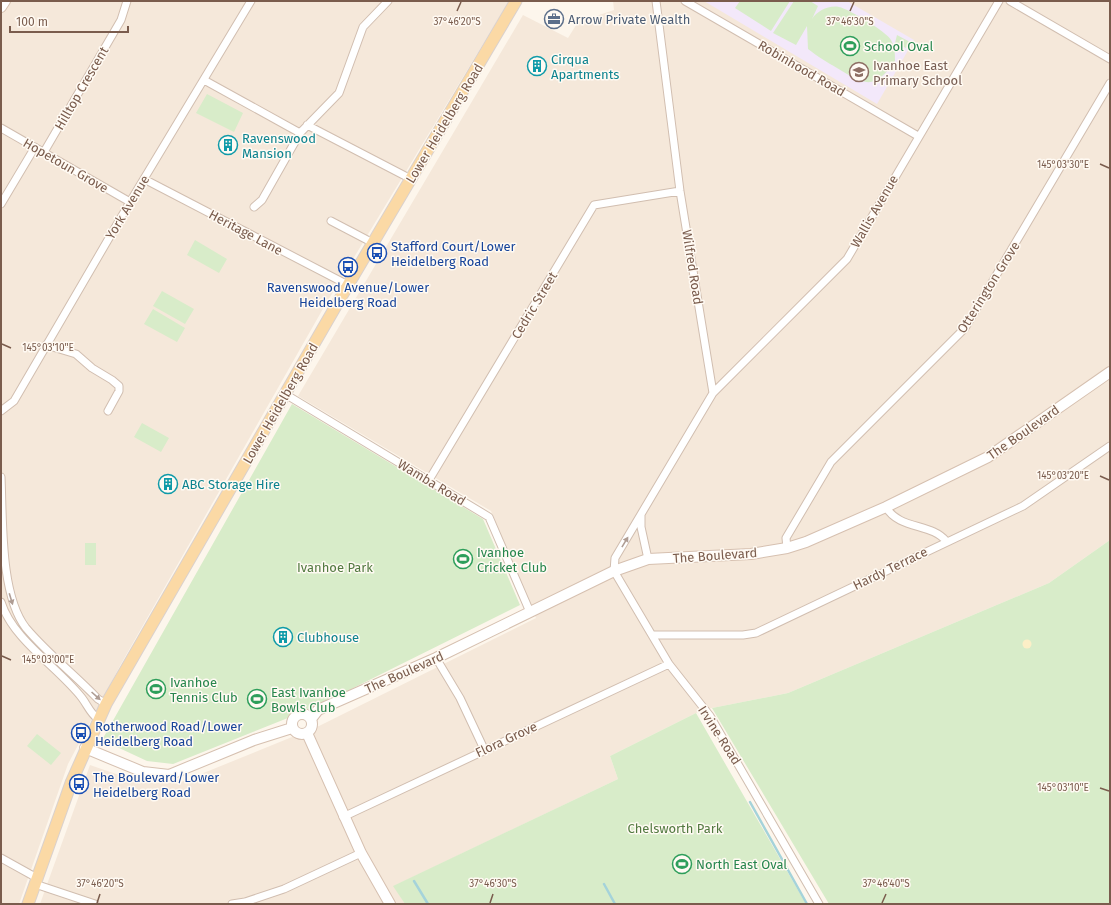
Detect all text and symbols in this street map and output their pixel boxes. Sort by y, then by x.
scale bar [10,8,128,34]
office icon: Arrow Private Wealth [543,8,565,30]
place label: Arrow Private Wealth [568,12,690,27]
text: 100 m [16,15,48,29]
text: 37°46'20"S [433,16,481,28]
text: 37°46'30"S [826,16,874,28]
sports icon: School Oval [839,35,861,57]
street label: Robinhood Road [755,37,848,99]
place label: School Oval [864,39,933,54]
street label: Hilltop Crescent [52,44,111,133]
place label: Cirqua Apartments [551,52,619,82]
building icon: Cirqua Apartments [526,55,548,77]
place label: Ivanhoe East Primary School [873,58,962,88]
street label: Lower Heidelberg Road [403,61,486,186]
school or university icon: Ivanhoe East Primary School [848,61,870,83]
place label: Ravenswood Mansion [242,131,316,161]
building icon: Ravenswood Mansion [217,134,239,156]
street label: Hopetoun Grove [21,135,111,196]
text: 145°03'30"E [1037,159,1089,171]
street label: York Avenue [102,172,152,242]
street label: Wallis Avenue [848,172,901,250]
street label: Heritage Lane [206,207,285,258]
street label: Wilfred Road [679,229,706,306]
place label: Stafford Court/Lower Heidelberg Road [391,239,516,269]
street label: Otterington Grove [954,239,1023,336]
bus stop icon: Stafford Court/Lower Heidelberg Road [366,242,388,264]
bus stop icon: Ravenswood Avenue/Lower Heidelberg Road [337,256,359,278]
street label: Cedric Street [509,269,560,341]
place label: Ravenswood Avenue/Lower Heidelberg Road [267,280,429,310]
street label: Lower Heidelberg Road [240,340,321,466]
text: 145°03'10"E [22,342,74,354]
street label: The Boulevard [984,402,1062,463]
street label: Wamba Road [395,456,468,509]
text: 145°03'20"E [1037,470,1089,482]
building icon: ABC Storage Hire [157,473,179,495]
place label: ABC Storage Hire [182,477,280,492]
one-way arrow [621,536,628,548]
street label: Hardy Terrace [851,544,930,593]
place label: Ivanhoe Cricket Club [477,545,547,575]
street label: The Boulevard [672,545,758,566]
sports icon: Ivanhoe Cricket Club [452,548,474,570]
park label: Ivanhoe Park [297,560,373,575]
one-way arrow [8,593,14,605]
building icon: Clubhouse [272,626,294,648]
place label: Clubhouse [297,630,359,645]
street label: The Boulevard [363,648,446,696]
text: 145°03'00"E [22,654,74,666]
place label: Ivanhoe Tennis Club [170,675,238,705]
sports icon: Ivanhoe Tennis Club [145,678,167,700]
place label: East Ivanhoe Bowls Club [271,685,346,715]
sports icon: East Ivanhoe Bowls Club [246,688,268,710]
one-way arrow [91,691,101,700]
street label: Irvine Road [695,703,744,767]
place label: Rotherwood Road/Lower Heidelberg Road [95,719,242,749]
street label: Flora Grove [473,719,540,760]
bus stop icon: Rotherwood Road/Lower Heidelberg Road [70,722,92,744]
place label: The Boulevard/Lower Heidelberg Road [93,770,219,800]
bus stop icon: The Boulevard/Lower Heidelberg Road [68,773,90,795]
text: 145°03'10"E [1037,782,1089,794]
park label: Chelsworth Park [628,821,723,836]
sports icon: North East Oval [671,853,693,875]
place label: North East Oval [696,857,787,872]
text: 37°46'20"S [76,878,124,890]
text: 37°46'30"S [469,878,517,890]
text: 37°46'40"S [862,878,910,890]

